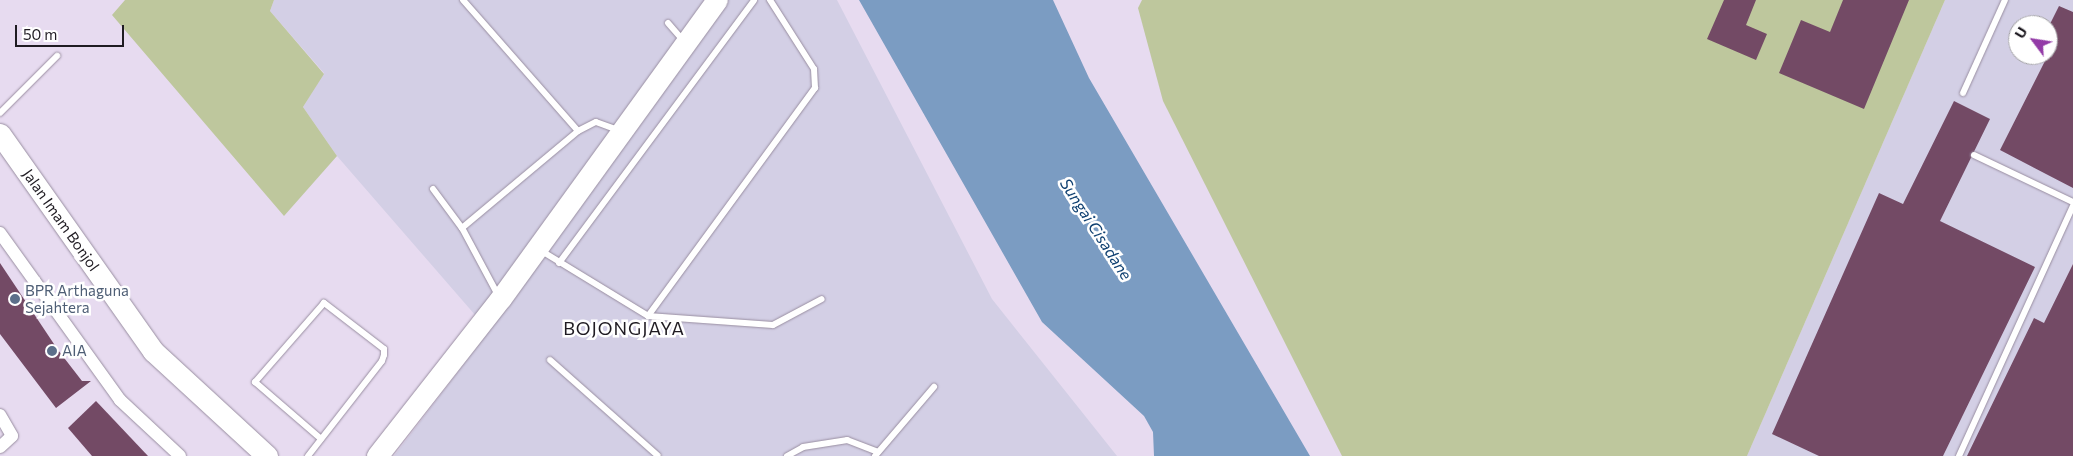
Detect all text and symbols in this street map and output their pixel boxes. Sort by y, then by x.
scale bar [18,15,126,47]
north arrow [2008,15,2058,65]
text: U [2011,24,2030,41]
text: 50 m [23,25,57,43]
street label: Jalan Imam Bonjol [19,166,103,274]
water label: Sungai Cisadane [1056,174,1136,284]
place label: BPR Arthaguna Sejahtera [25,281,129,316]
marker: BPR Arthaguna Sejahtera [9,293,21,305]
district label: BOJONGJAYA [562,317,686,339]
place label: AIA [62,342,87,360]
marker: AIA [46,345,58,357]

